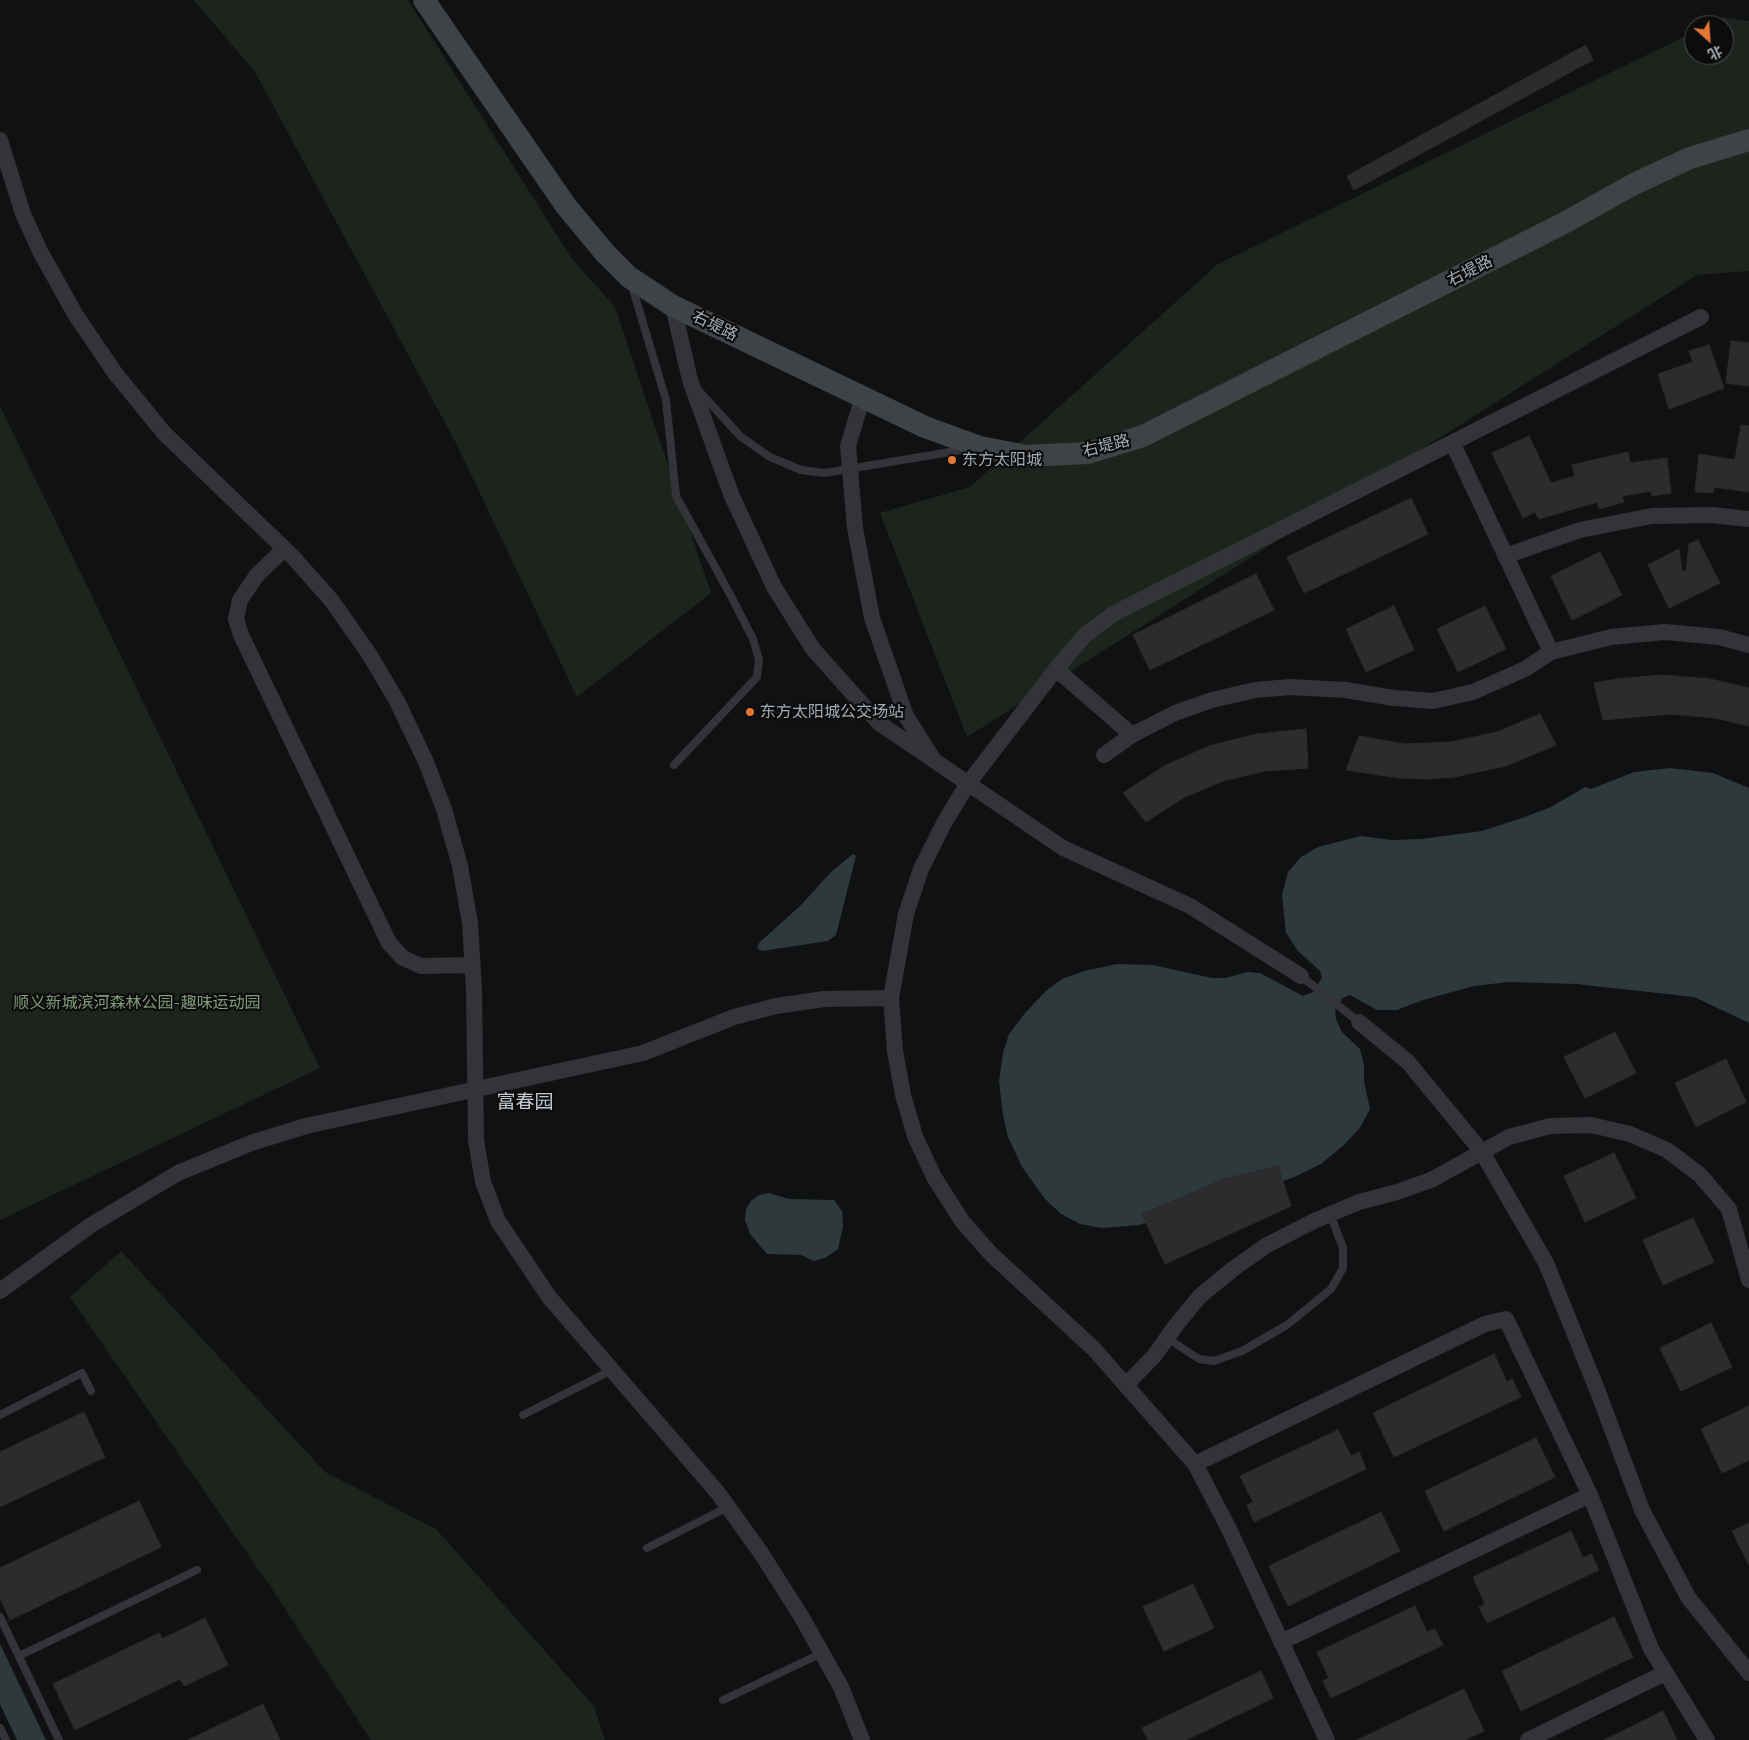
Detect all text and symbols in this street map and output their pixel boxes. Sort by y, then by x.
north arrow [1684,15,1734,65]
text: 北 [1705,42,1725,63]
street label: 右堤路 [1444,252,1496,290]
street label: 右堤路 [689,307,741,345]
street label: 右堤路 [1080,431,1132,461]
place label: 东方太阳城 [962,450,1042,470]
marker: 东方太阳城 [946,454,958,466]
place label: 东方太阳城公交场站 [760,702,904,722]
marker: 东方太阳城公交场站 [744,706,756,718]
park label: 顺义新城滨河森林公园-趣味运动园 [14,993,260,1013]
district label: 富春园 [497,1091,553,1113]

